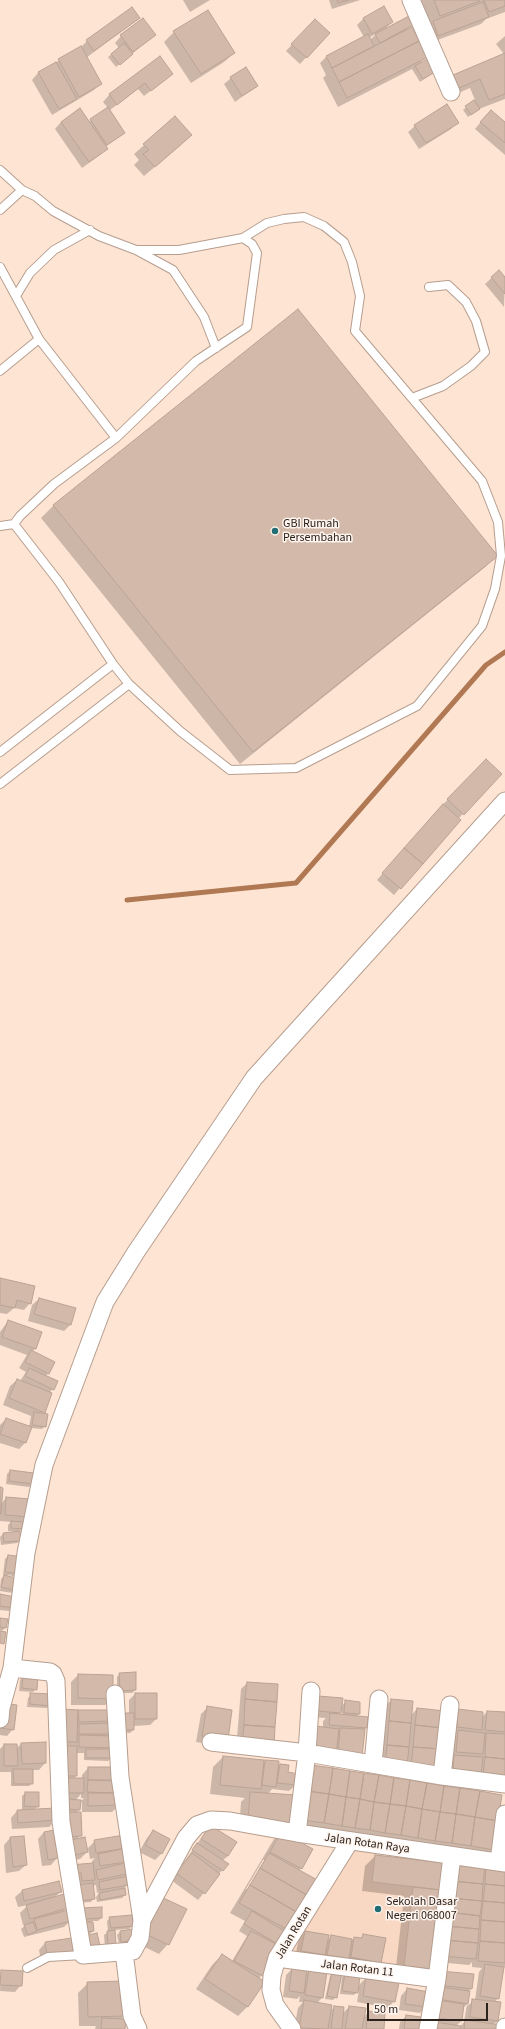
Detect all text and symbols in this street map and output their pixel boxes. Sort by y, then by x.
place label: GBI Rumah Persembahan [283,517,352,545]
marker: GBI Rumah Persembahan [270,526,280,536]
street label: Jalan Rotan Raya [323,1831,411,1857]
place label: Sekolah Dasar Negeri 068007 [386,1895,457,1923]
street label: Jalan Rotan [273,1904,315,1962]
marker: Sekolah Dasar Negeri 068007 [373,1904,383,1914]
street label: Jalan Rotan 11 [320,1957,394,1981]
scale bar [369,1995,490,2021]
text: 50 m [374,2001,398,2018]

